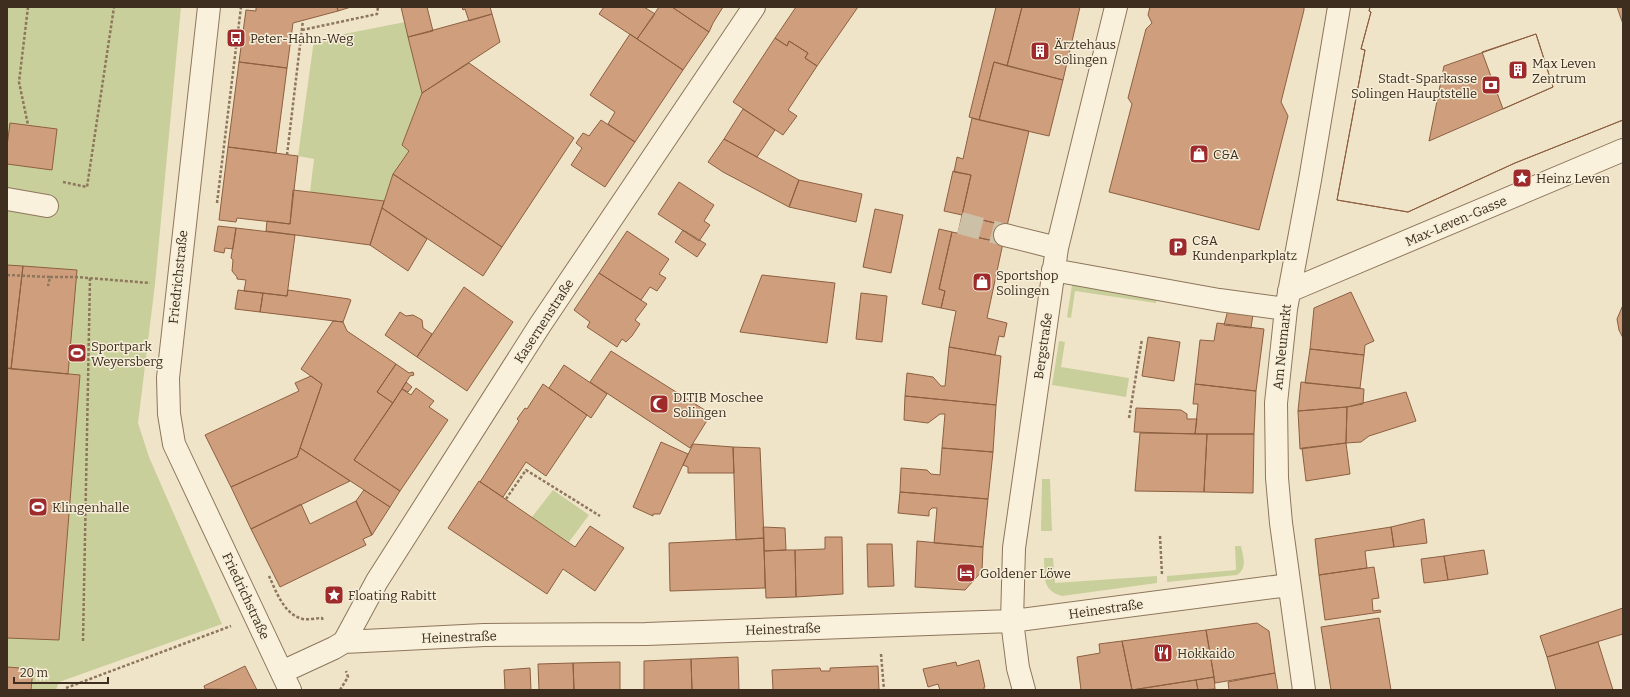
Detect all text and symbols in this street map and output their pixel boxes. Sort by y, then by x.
bus stop icon: Peter-Hahn-Weg [225,27,247,49]
place label: Peter-Hahn-Weg [250,31,353,46]
place label: Ärztehaus Solingen [1054,37,1116,67]
building icon: Ärztehaus Solingen [1029,40,1051,62]
place label: Max Leven Zentrum [1532,56,1597,86]
building icon: Max Leven Zentrum [1507,59,1529,81]
place label: Stadt-Sparkasse Solingen Hauptstelle [1351,71,1477,101]
bank icon: Stadt-Sparkasse Solingen Hauptstelle [1480,74,1502,96]
shop icon: C&A [1188,143,1210,165]
place label: C&A [1213,147,1240,162]
place icon: Heinz Leven [1511,167,1533,189]
place label: Heinz Leven [1536,171,1611,186]
street label: Max-Leven-Gasse [1403,193,1509,249]
street label: Friedrichstraße [166,229,190,325]
place label: C&A Kundenparkplatz [1192,233,1297,263]
parking icon: C&A Kundenparkplatz [1167,236,1189,258]
place label: Sportshop Solingen [996,268,1059,298]
shop icon: Sportshop Solingen [971,271,993,293]
street label: Kasernenstraße [511,276,577,366]
street label: Am Neumarkt [1270,303,1294,391]
street label: Bergstraße [1031,312,1055,380]
place label: Sportpark Weyersberg [91,339,163,369]
sports icon: Sportpark Weyersberg [66,342,88,364]
place label: DITIB Moschee Solingen [673,390,763,420]
mosque icon: DITIB Moschee Solingen [648,393,670,415]
sports icon: Klingenhalle [27,496,49,518]
place label: Klingenhalle [52,500,129,515]
street label: Friedrichstraße [219,550,273,642]
hotel icon: Goldener Löwe [955,562,977,584]
place label: Goldener Löwe [980,566,1071,581]
place icon: Floating Rabitt [323,584,345,606]
place label: Floating Rabitt [348,588,437,603]
street label: Heinestraße [1068,596,1144,622]
street label: Heinestraße [745,620,821,638]
street label: Heinestraße [421,628,497,646]
restaurant icon: Hokkaido [1152,642,1174,664]
place label: Hokkaido [1177,646,1235,661]
scale bar [14,659,108,685]
text: 20 m [20,666,49,680]

